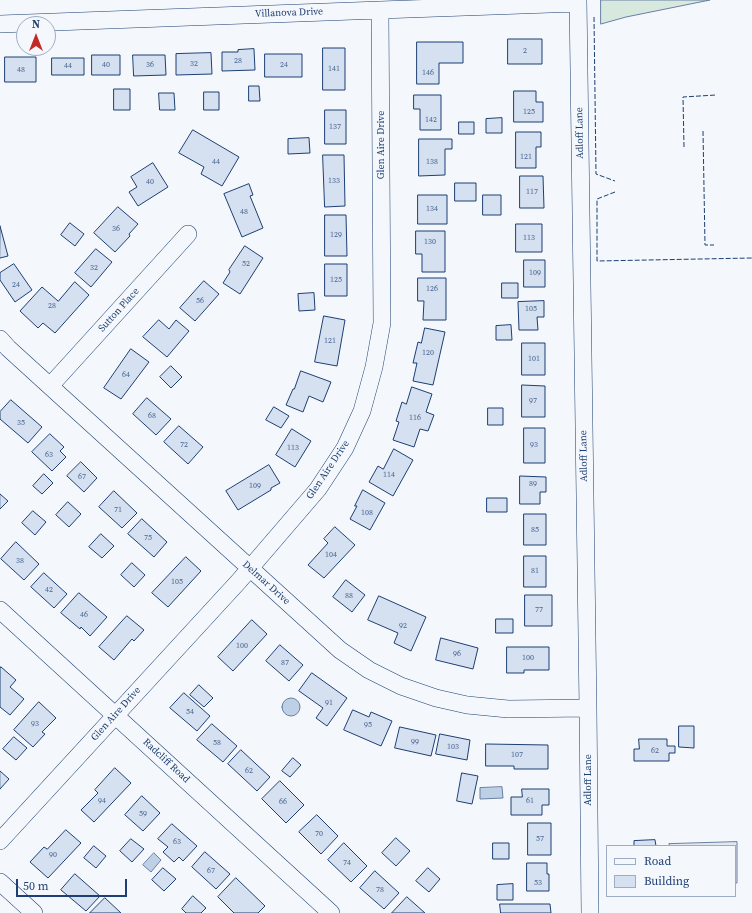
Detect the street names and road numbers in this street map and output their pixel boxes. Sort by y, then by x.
street label: Villanova Drive [255,6,323,20]
street label: Adloff Lane [574,107,586,159]
street label: Glen Aire Drive [375,111,387,179]
street label: Sutton Place [96,285,142,335]
street label: Adloff Lane [578,430,590,482]
street label: Glen Aire Drive [304,438,352,502]
street label: Delmar Drive [240,559,292,607]
street label: Glen Aire Drive [89,685,143,743]
street label: Radcliff Road [140,736,192,786]
street label: Adloff Lane [582,754,594,806]

